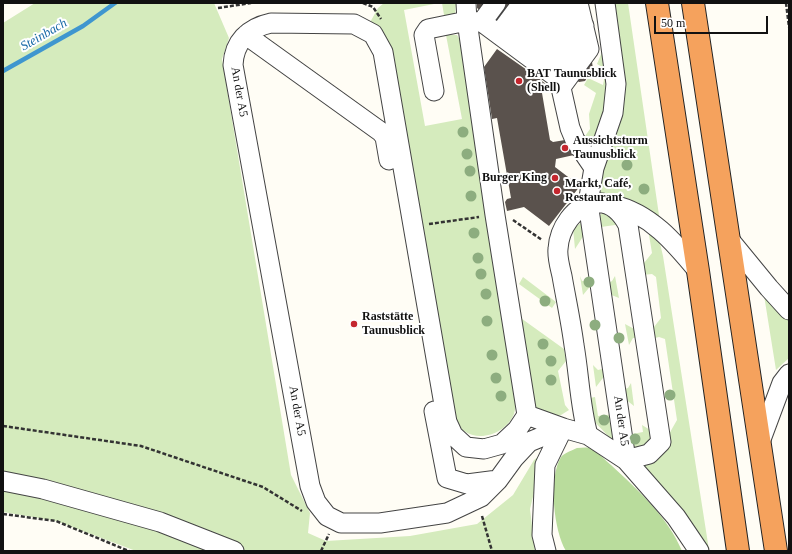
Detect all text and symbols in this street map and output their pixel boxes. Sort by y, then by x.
scale bar [656,8,770,34]
water label: Steinbach [18,15,70,55]
text: 50 m [661,16,685,30]
street label: An der A5 [228,66,250,118]
place label: BAT Taunusblick (Shell) [527,67,617,95]
marker: BAT Taunusblick (Shell) [514,76,524,86]
place label: Aussichtsturm Taunusblick [573,134,648,162]
marker: Aussichtsturm Taunusblick [560,143,570,153]
place label: Burger King [482,171,547,185]
marker: Burger King [550,173,560,183]
place label: Markt, Café, Restaurant [565,177,631,205]
marker: Markt, Café, Restaurant [552,186,562,196]
place label: Raststätte Taunusblick [362,310,425,338]
marker: Raststätte Taunusblick [349,319,359,329]
street label: An der A5 [286,385,308,437]
street label: An der A5 [610,395,632,447]

